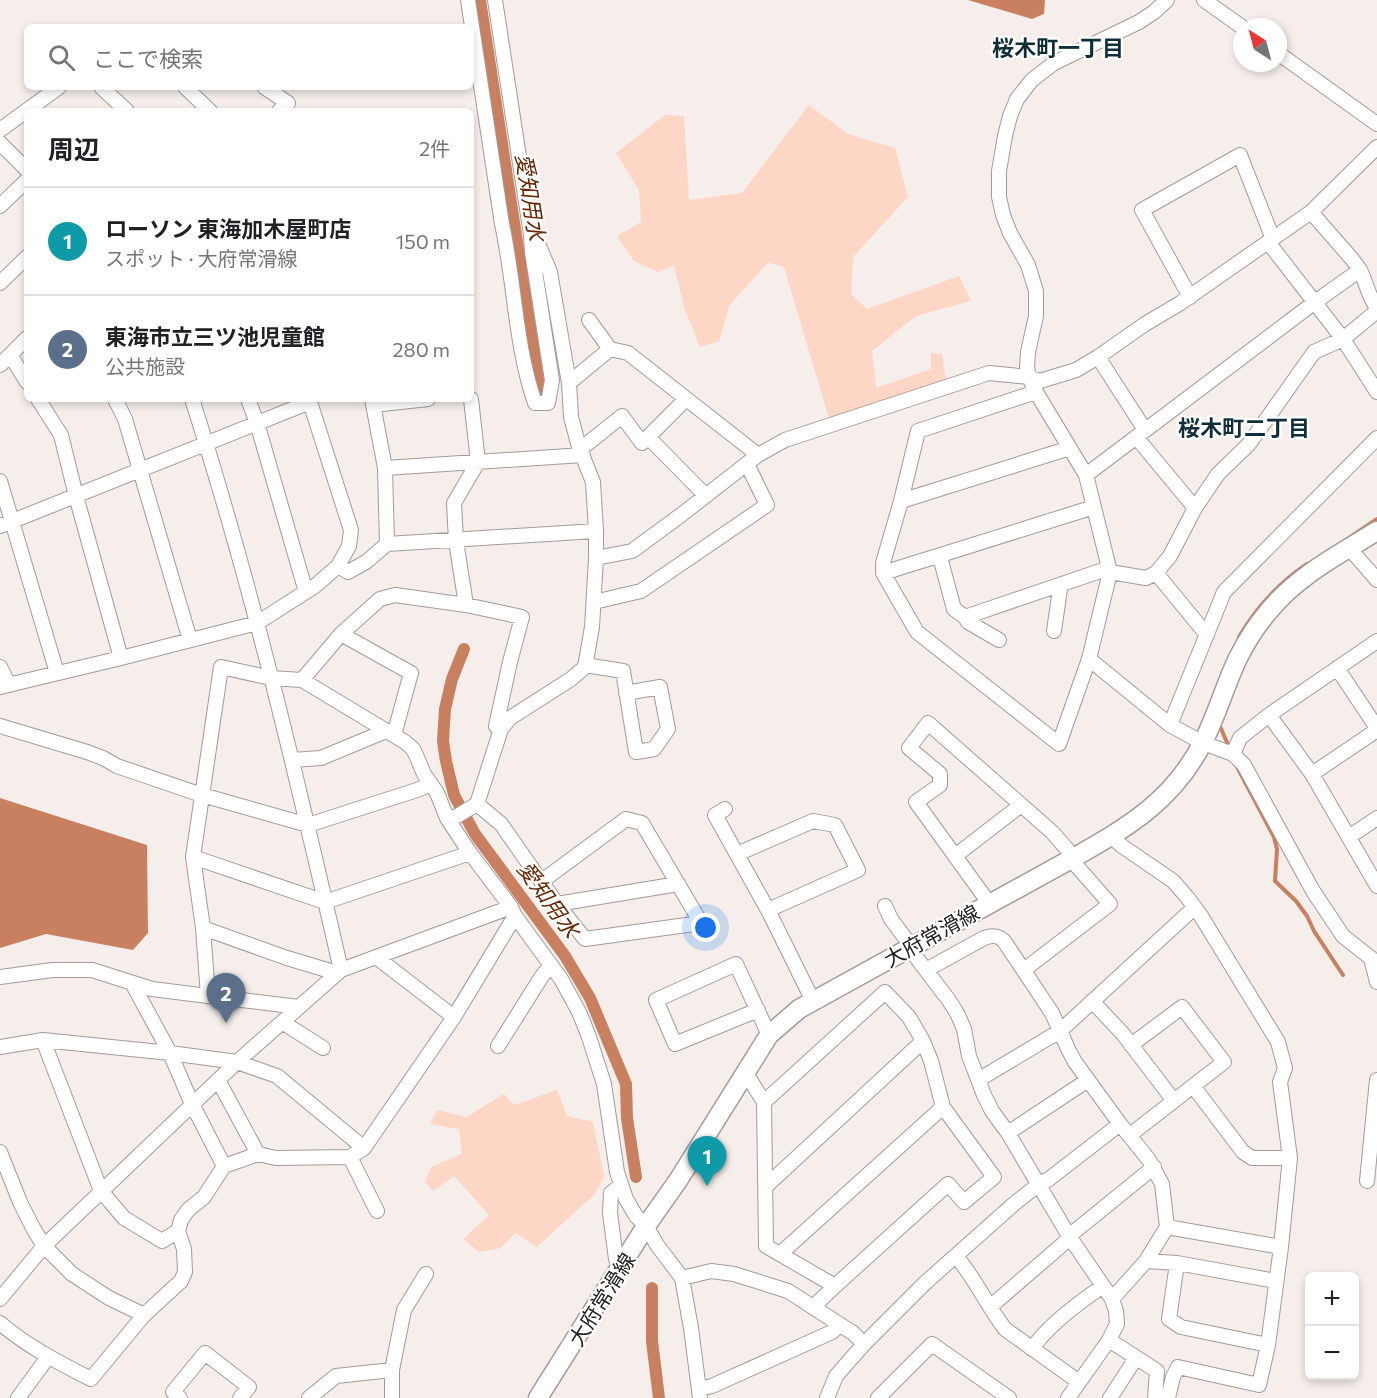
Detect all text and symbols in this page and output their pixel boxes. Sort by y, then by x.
north arrow [1233,18,1287,72]
search box [24,24,474,90]
district label: 桜木町一丁目 [992,34,1124,61]
icon: search [45,41,78,74]
text: ここで検索 [93,45,203,72]
text: 周辺 [48,133,100,164]
text: 2件 [419,136,450,160]
water label: 愛知用水 [511,151,552,245]
text: ローソン 東海加木屋町店 [105,215,351,242]
text: 1 [63,229,72,253]
text: 150 m [396,229,450,253]
text: スポット · 大府常滑線 [105,246,297,270]
text: 東海市立三ツ池児童館 [105,323,325,350]
text: 2 [62,337,73,361]
text: 280 m [392,337,450,361]
text: 公共施設 [105,354,185,378]
district label: 桜木町二丁目 [1178,414,1310,441]
water label: 愛知用水 [512,855,587,944]
street label: 大府常滑線 [879,899,983,971]
your location [691,913,720,942]
pin: 2 [206,974,246,1023]
pin: 1 [688,1136,726,1186]
street label: 大府常滑線 [563,1248,639,1350]
map controls [1305,1272,1359,1380]
button: + [1305,1272,1359,1326]
button: − [1305,1326,1359,1380]

